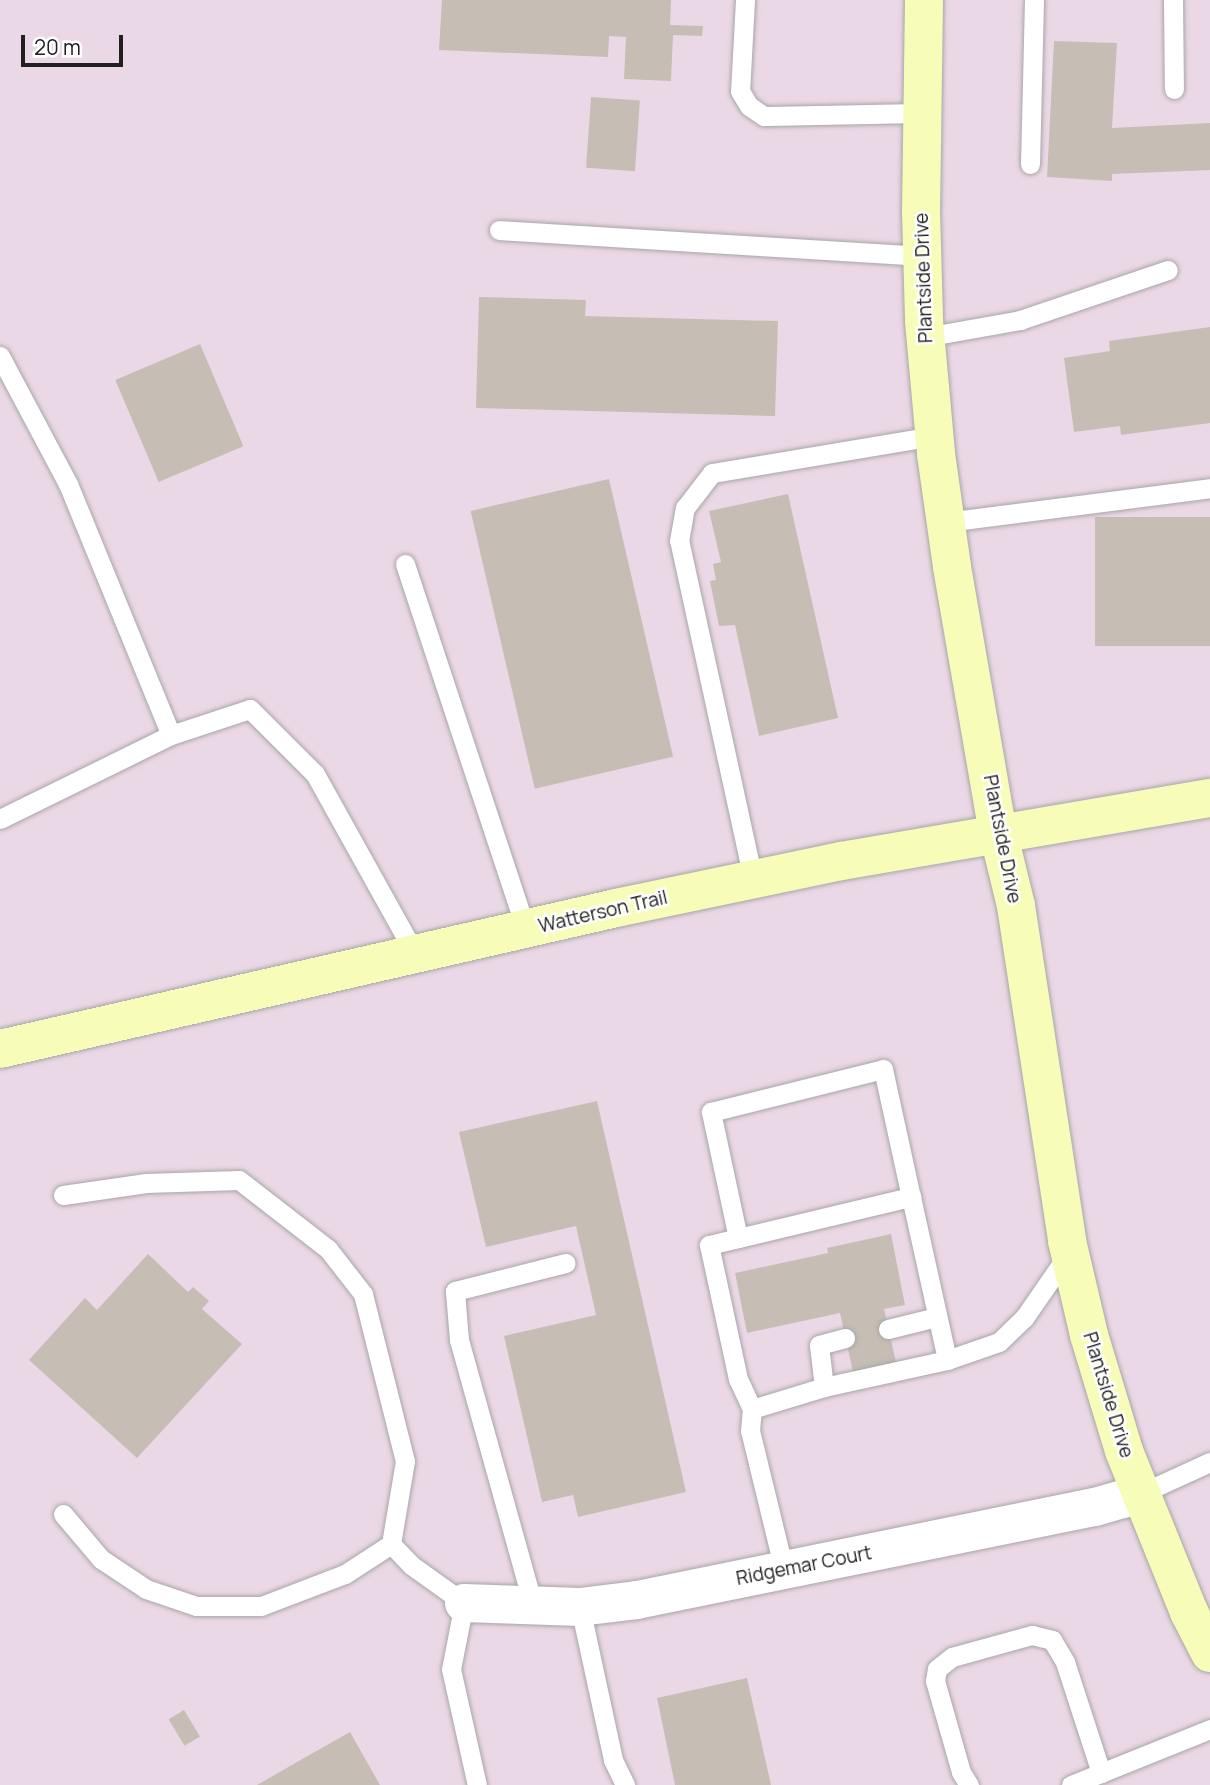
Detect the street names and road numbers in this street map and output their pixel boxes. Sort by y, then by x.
street label: Plantside Drive [910,212,938,344]
street label: Plantside Drive [978,773,1026,905]
street label: Watterson Trail [536,886,670,938]
street label: Plantside Drive [1078,1329,1138,1461]
street label: Ridgemar Court [734,1542,874,1590]

